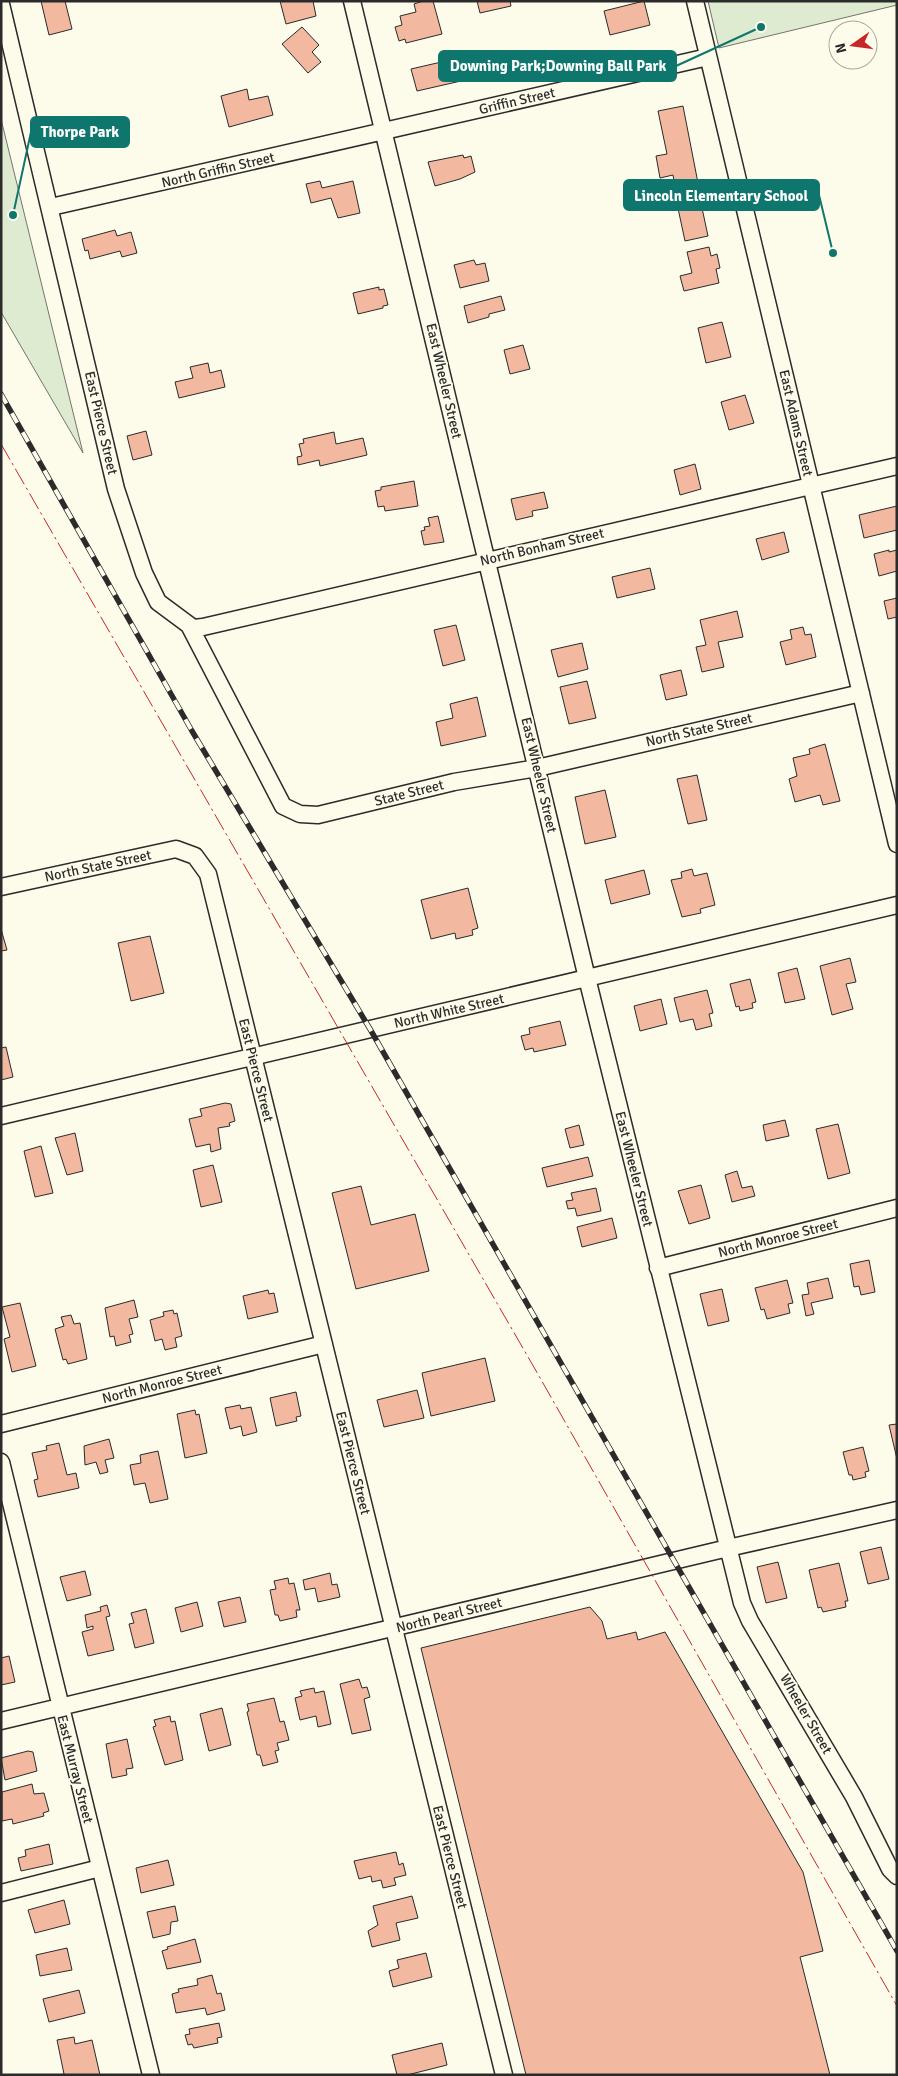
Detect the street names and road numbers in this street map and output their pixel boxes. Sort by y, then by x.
street label: Griffin Street [477,84,557,118]
street label: North Griffin Street [160,149,276,191]
street label: East Wheeler Street [422,321,466,441]
street label: East Adams Street [775,368,817,478]
street label: East Pierce Street [81,370,121,477]
street label: North Bonham Street [478,524,606,570]
street label: North State Street [644,709,754,751]
street label: East Wheeler Street [517,715,561,835]
street label: State Street [373,776,446,810]
street label: North State Street [43,846,153,886]
street label: North White Street [392,990,506,1032]
street label: East Pierce Street [235,1017,277,1123]
street label: East Wheeler Street [611,1110,657,1229]
street label: North Monroe Street [716,1215,840,1261]
street label: North Monroe Street [100,1361,224,1407]
street label: East Pierce Street [332,1410,374,1516]
street label: North Pearl Street [394,1594,504,1636]
street label: Wheeler Street [776,1671,836,1757]
street label: East Murray Street [53,1713,97,1825]
street label: East Pierce Street [429,1804,471,1910]

